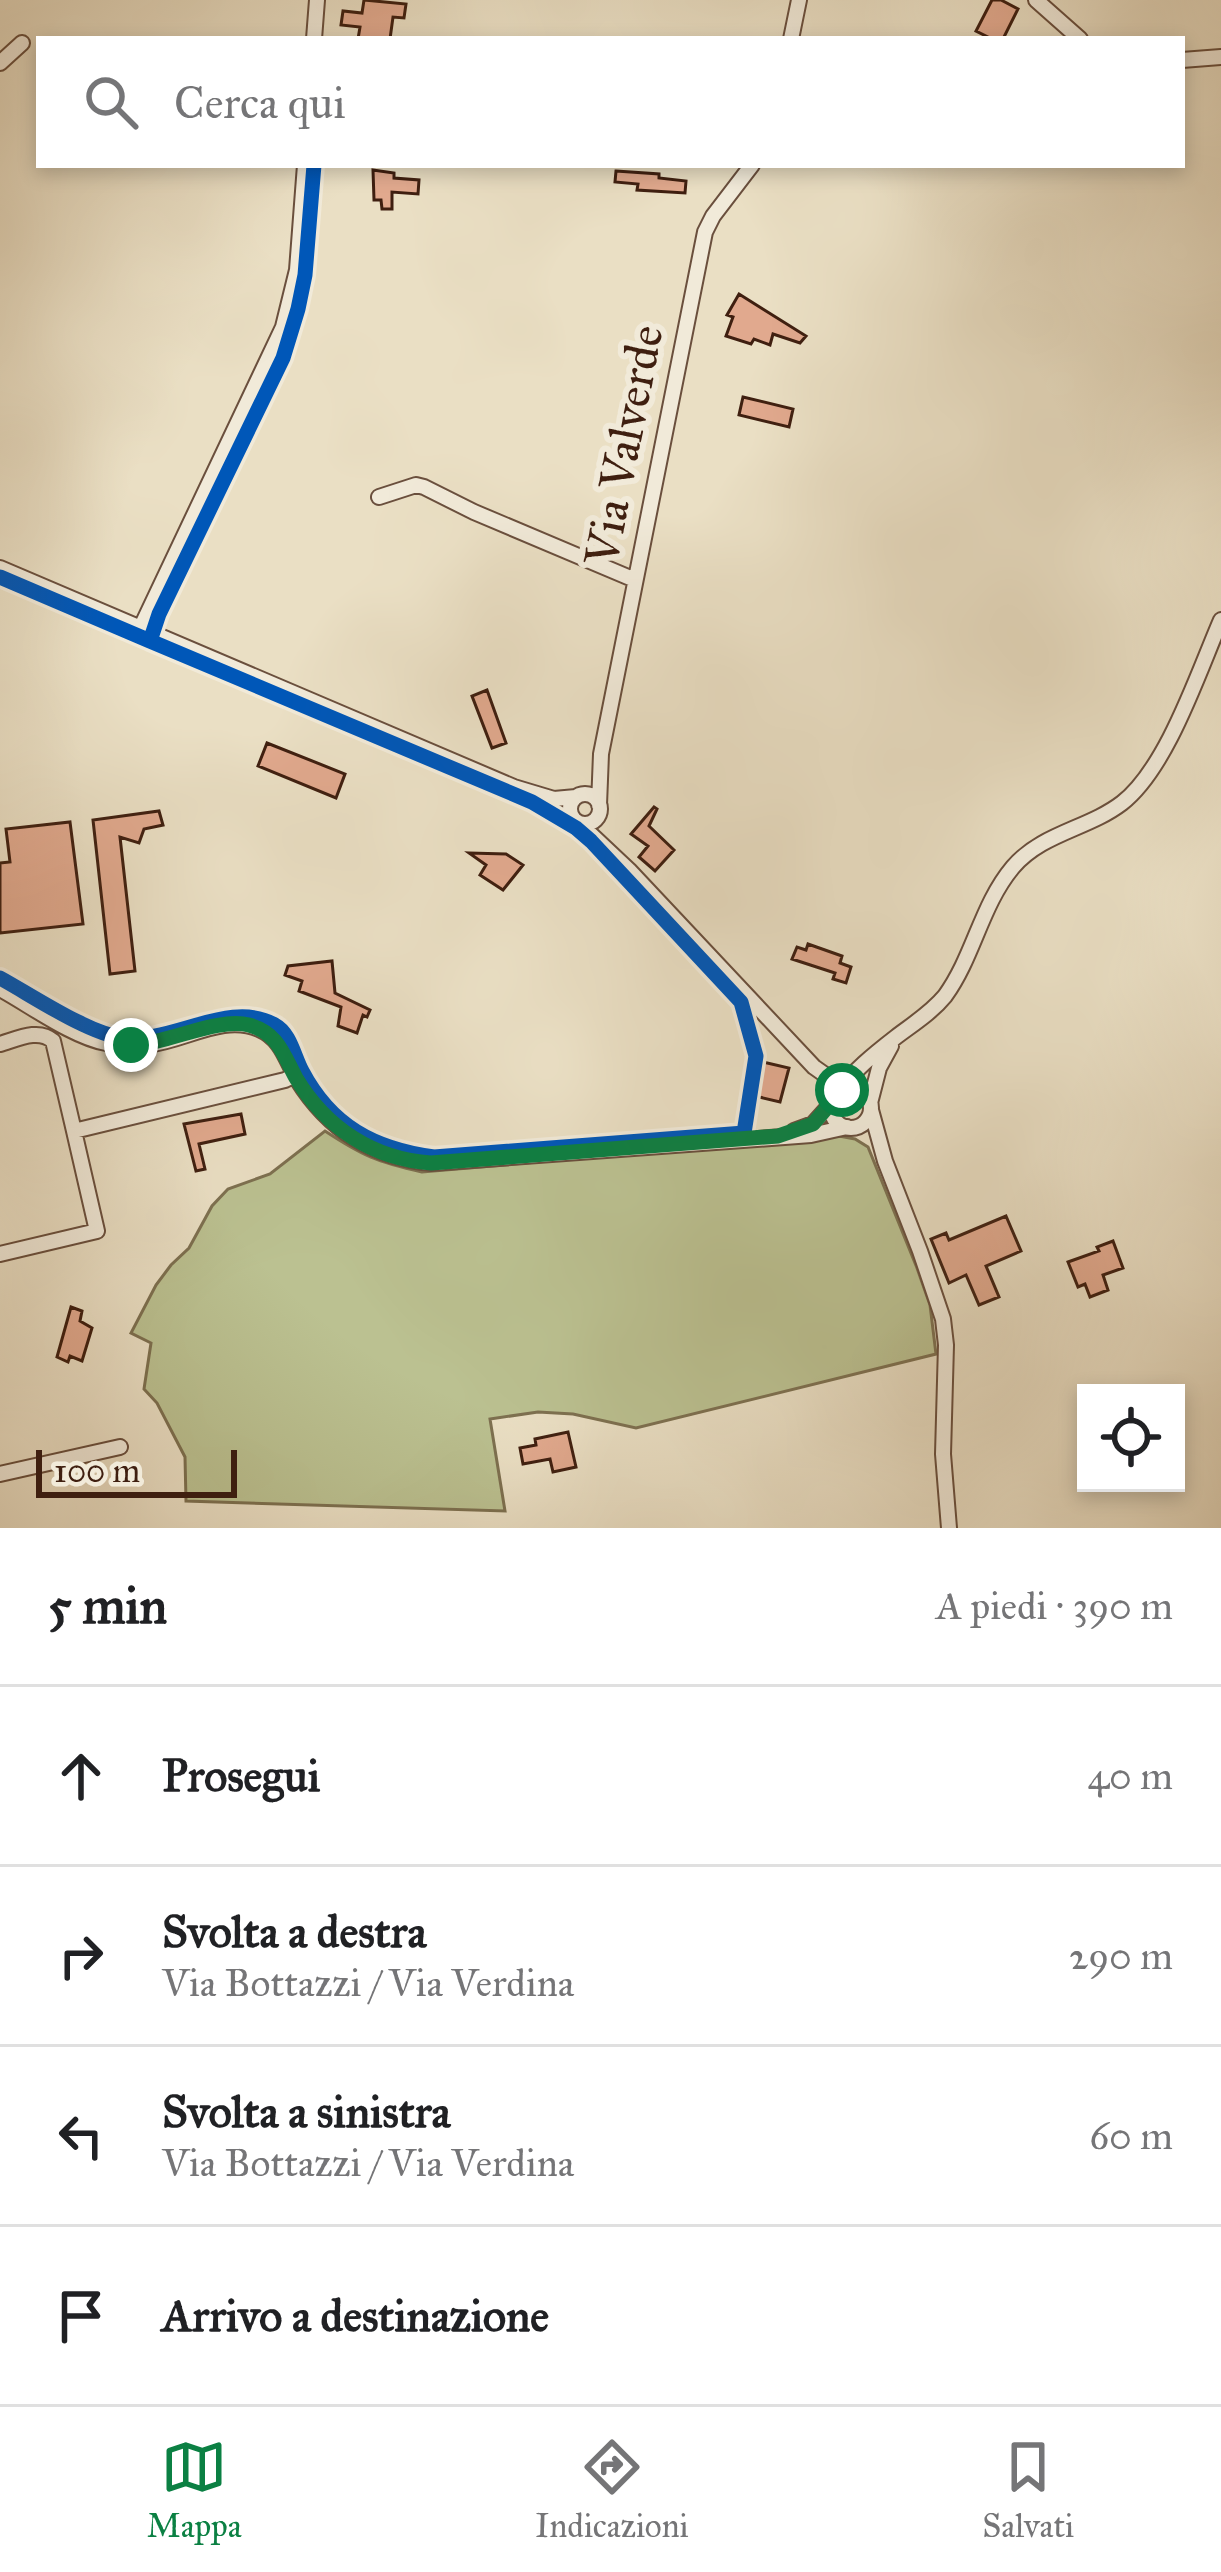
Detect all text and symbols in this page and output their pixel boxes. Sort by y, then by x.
search box [36,36,1185,168]
icon: search [78,69,144,135]
text: Cerca qui [174,75,346,130]
street label: Via Valverde [571,320,676,571]
route end [104,1018,158,1072]
route start [815,1063,869,1117]
map controls [1077,1384,1185,1492]
button: locate [1077,1384,1185,1492]
scale bar [36,1444,237,1497]
text: 100 m [54,1451,140,1491]
text: 5 min [48,1575,167,1637]
text: A piedi · 390 m [936,1582,1173,1630]
icon: ahead [48,1743,114,1809]
text: Prosegui [162,1748,320,1803]
text: 40 m [1087,1752,1173,1800]
text: Svolta a destra [162,1904,426,1959]
icon: right [48,1923,114,1989]
text: 290 m [1069,1932,1173,1980]
text: Via Bottazzi / Via Verdina [162,1959,574,2007]
text: Svolta a sinistra [162,2084,451,2139]
icon: left [48,2103,114,2169]
text: 60 m [1089,2112,1173,2160]
text: Via Bottazzi / Via Verdina [162,2139,574,2187]
icon: arrive [48,2283,114,2349]
text: Arrivo a destinazione [162,2288,549,2343]
tab: Mappa [147,2434,242,2546]
tab: Indicazioni [535,2434,689,2546]
tab: Salvati [982,2434,1074,2546]

